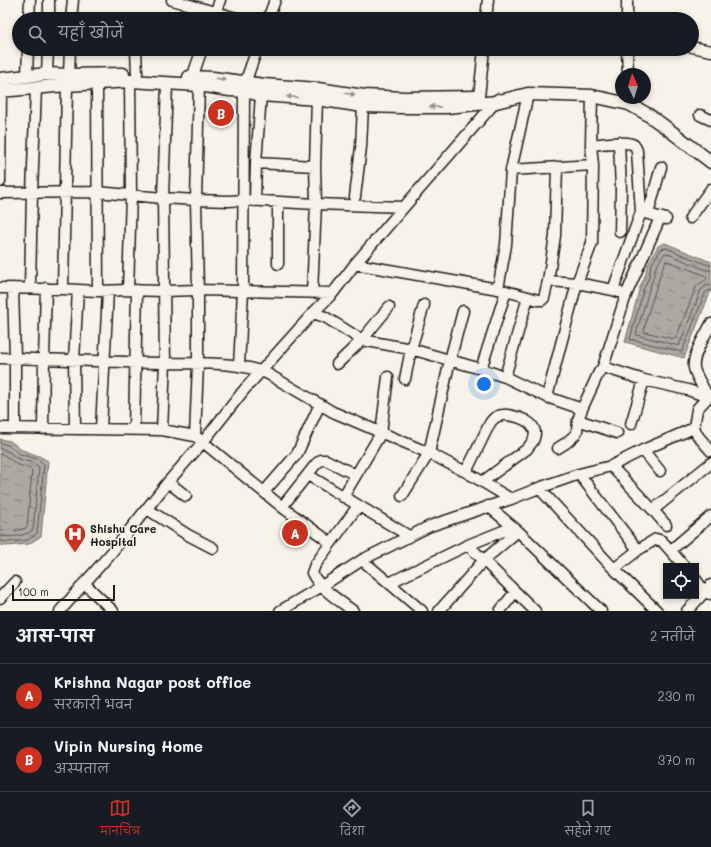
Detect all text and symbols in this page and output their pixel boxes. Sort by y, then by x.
search box [12,12,699,56]
text: यहाँ खोजें [58,22,123,42]
icon: search [26,23,48,45]
north arrow [615,68,651,104]
one-way arrow [214,76,227,82]
one-way arrow [343,91,356,97]
one-way arrow [286,93,298,100]
pin: B [208,98,234,128]
one-way arrow [428,104,441,110]
your location [474,374,494,394]
pin: A [282,518,308,548]
hospital icon: Shishu Care Hospital [62,521,88,554]
place label: Shishu Care Hospital [90,521,157,549]
map controls [663,563,699,599]
button: locate [663,563,699,599]
scale bar [12,583,115,602]
text: 100 m [18,584,49,599]
text: आस-पास [16,624,94,646]
text: 2 नतीजे [650,627,695,644]
text: Krishna Nagar post office [54,672,251,692]
text: A [24,687,34,704]
text: 230 m [658,687,695,704]
text: सरकारी भवन [54,695,133,712]
text: Vipin Nursing Home [54,736,203,756]
text: B [25,751,33,768]
text: 370 m [658,751,695,768]
text: अस्पताल [54,759,109,776]
tab: मानचित्र [100,797,140,843]
tab: दिशा [340,797,365,843]
tab: सहेजे गए [565,797,611,843]

